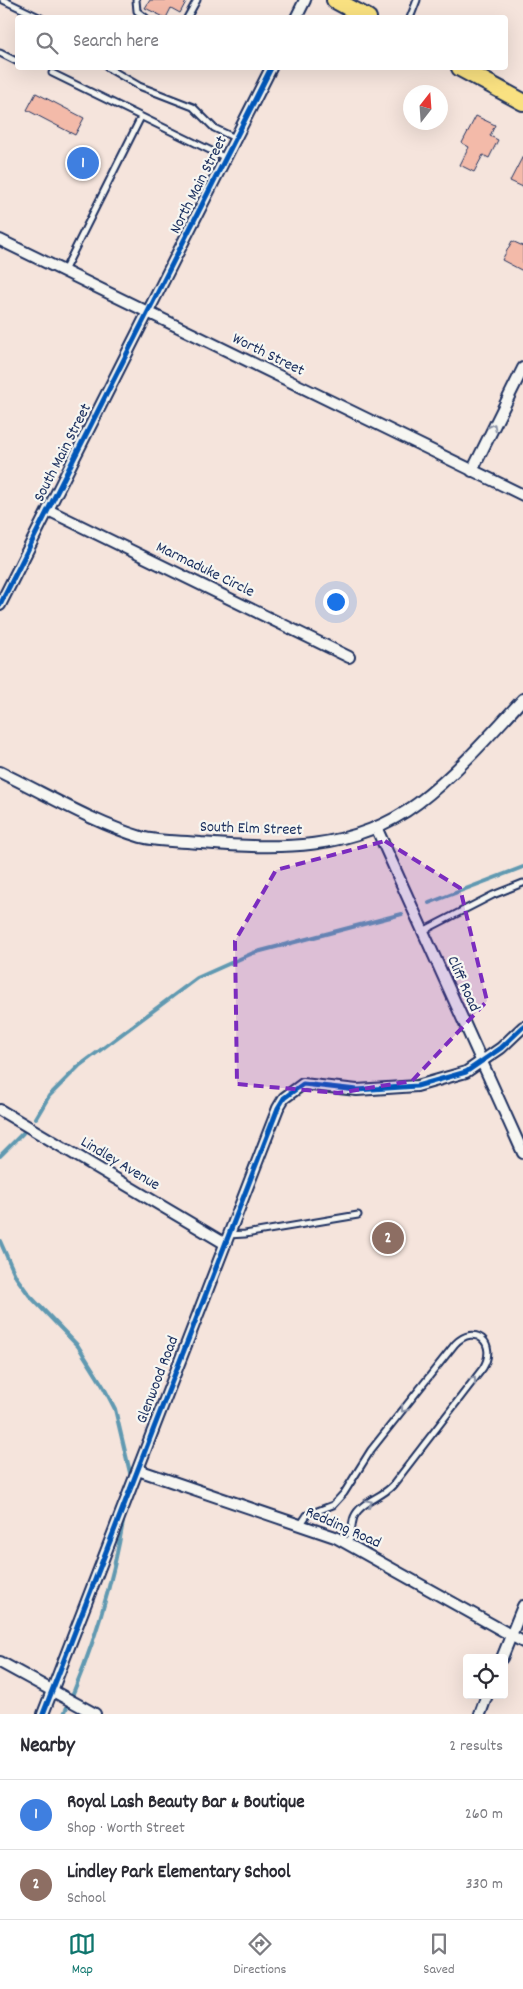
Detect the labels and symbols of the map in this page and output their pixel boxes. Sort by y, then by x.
north arrow [403,85,448,130]
street label: North Main Street [164,132,234,238]
pin: 1 [67,144,99,182]
street label: Worth Street [228,328,308,382]
street label: South Main Street [28,400,98,506]
one-way arrow [487,424,497,433]
street label: Marmaduke Circle [152,536,258,604]
your location [323,589,349,615]
street label: South Elm Street [199,816,303,842]
street label: Cliff Road [440,952,486,1016]
street label: Lindley Avenue [76,1131,164,1197]
pin: 2 [372,1219,404,1257]
street label: Glenwood Road [131,1333,185,1427]
one-way arrow [468,1377,477,1386]
one-way arrow [400,1403,409,1412]
one-way arrow [363,1499,372,1509]
street label: Redding Road [301,1501,385,1555]

